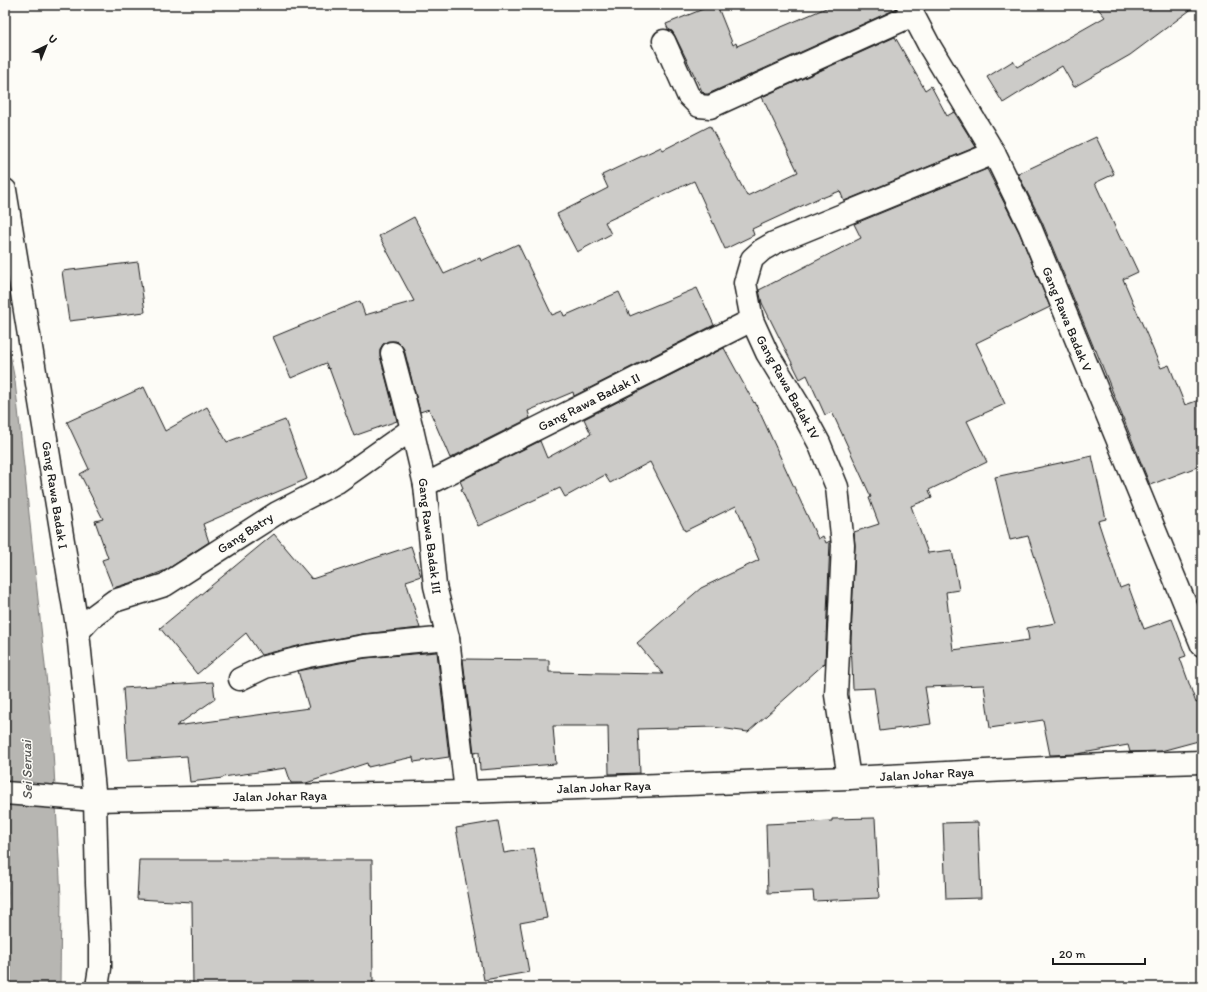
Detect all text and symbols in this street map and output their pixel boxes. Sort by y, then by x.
north arrow [26,26,66,66]
text: U [45,32,60,46]
street label: Gang Rawa Badak V [1039,264,1095,374]
street label: Gang Rawa Badak IV [753,332,823,442]
street label: Gang Rawa Badak II [536,370,642,434]
street label: Gang Rawa Badak I [39,440,71,550]
street label: Gang Rawa Badak III [415,477,445,595]
street label: Gang Batry [214,509,276,557]
water label: Sei Seruai [18,739,36,800]
street label: Jalan Johar Raya [879,764,975,784]
street label: Jalan Johar Raya [557,778,652,796]
street label: Jalan Johar Raya [233,788,328,804]
scale bar [1053,940,1145,966]
text: 20 m [1059,947,1086,961]

